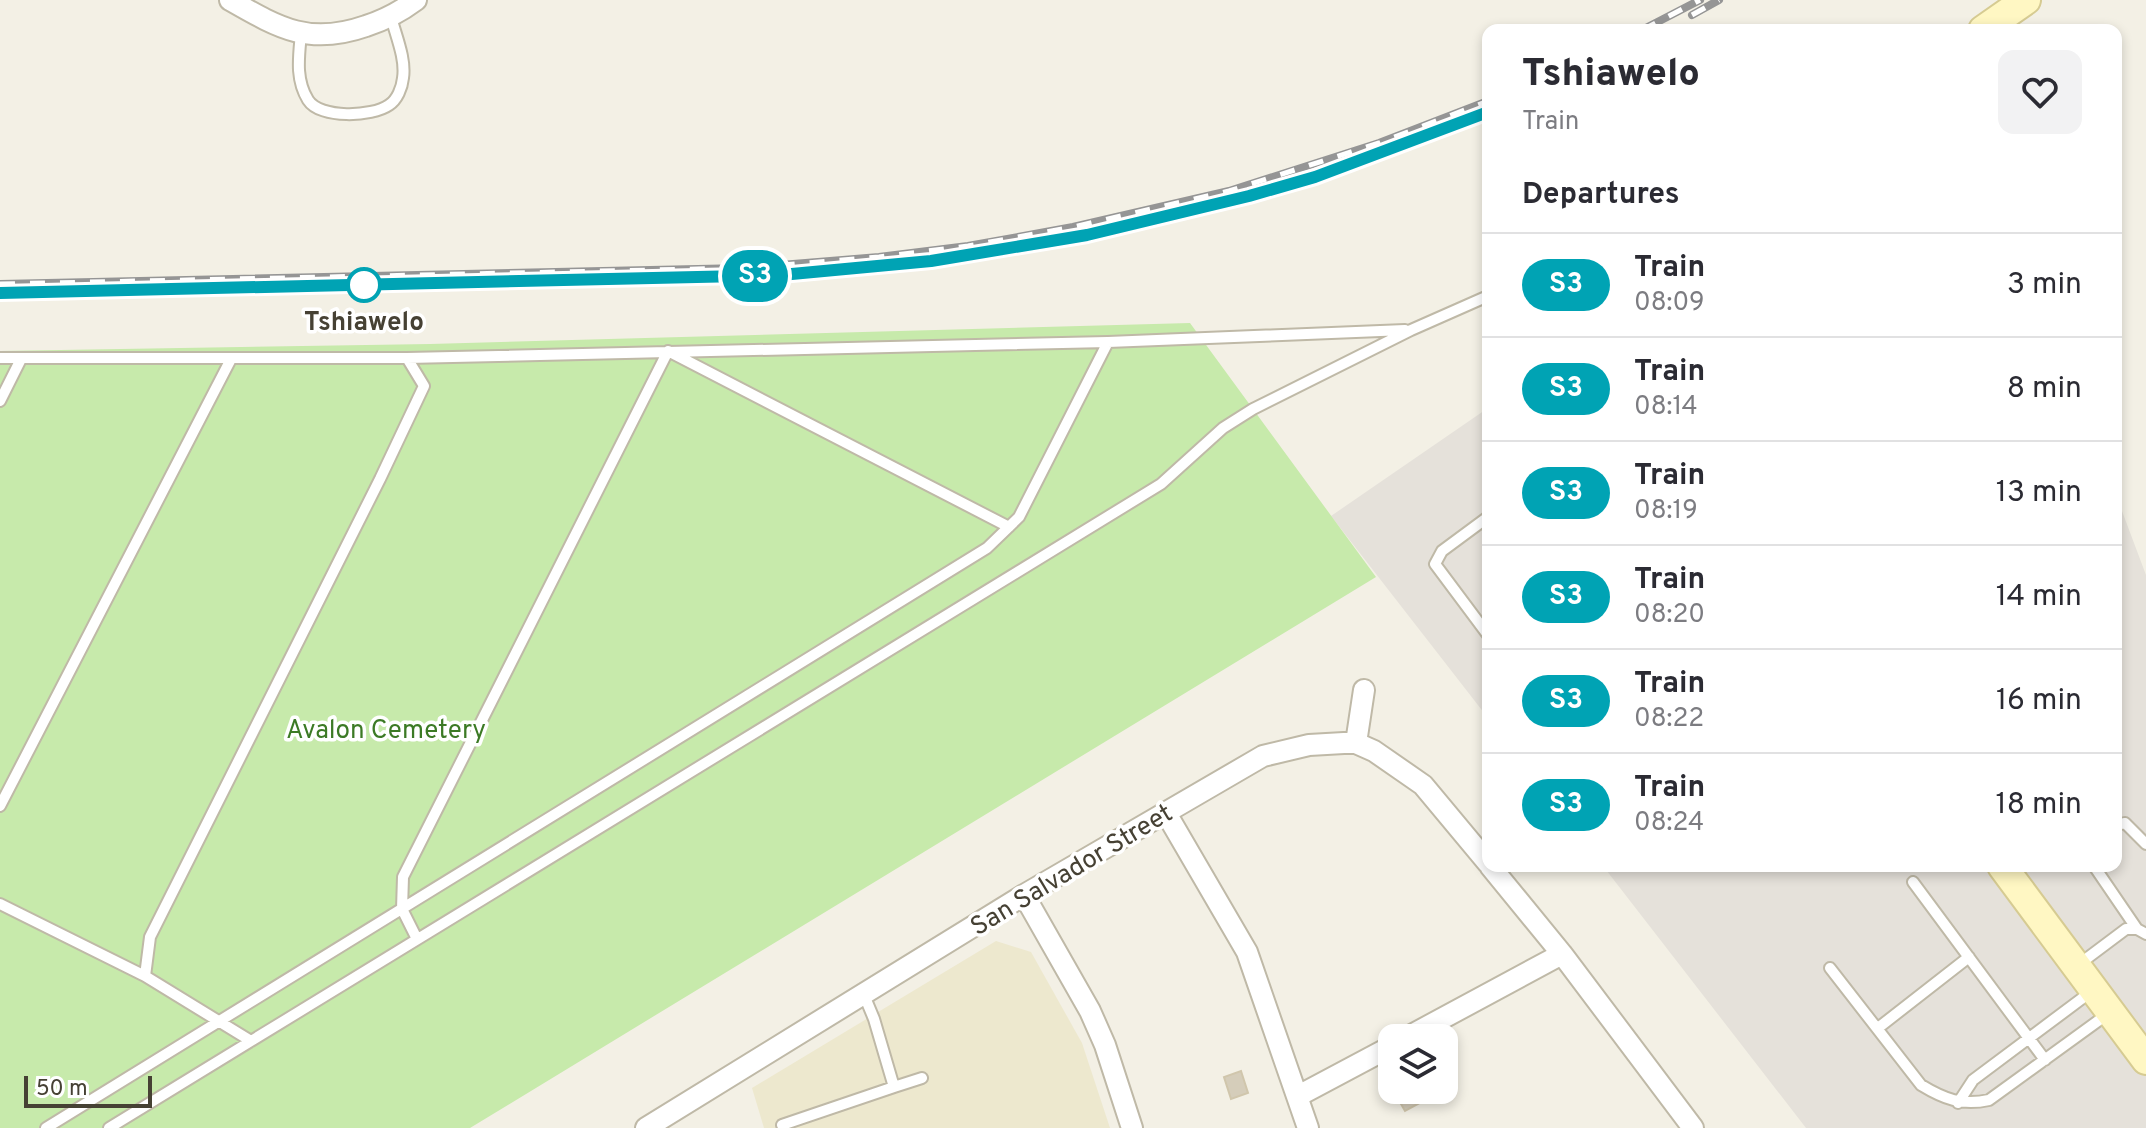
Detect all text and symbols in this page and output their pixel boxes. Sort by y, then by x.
button: heart [1998,50,2082,134]
text: Tshiawelo [1522,51,1700,100]
text: Train [1522,106,1579,139]
text: Departures [1522,177,1680,214]
line badge: S3 [719,250,791,302]
text: Train [1634,250,1705,287]
text: S3 [738,258,772,294]
text: S3 [1549,267,1583,303]
text: 3 min [2007,267,2082,304]
marker: Tshiawelo [347,268,381,302]
text: 08:09 [1634,287,1705,320]
place label: Tshiawelo [304,307,424,340]
text: Train [1634,354,1705,391]
text: S3 [1549,371,1583,407]
text: 8 min [2007,371,2082,408]
text: 08:14 [1634,391,1698,424]
text: Train [1634,458,1705,495]
text: S3 [1549,475,1583,511]
text: 13 min [1996,475,2082,512]
text: 08:19 [1634,495,1698,528]
text: Train [1634,562,1705,599]
text: S3 [1549,579,1583,615]
text: 14 min [1996,579,2082,616]
text: 08:20 [1634,599,1705,632]
text: Train [1634,666,1705,703]
text: S3 [1549,683,1583,719]
text: 16 min [1996,683,2082,720]
text: 08:22 [1634,703,1704,736]
park label: Avalon Cemetery [286,715,486,748]
text: Train [1634,770,1705,807]
text: S3 [1549,787,1583,823]
text: 18 min [1996,787,2082,824]
street label: San Salvador Street [965,798,1179,945]
text: 08:24 [1634,807,1704,840]
map controls [1378,1024,1458,1104]
button: layers [1378,1024,1458,1104]
scale bar [24,1072,152,1108]
text: 50 m [36,1076,88,1103]

